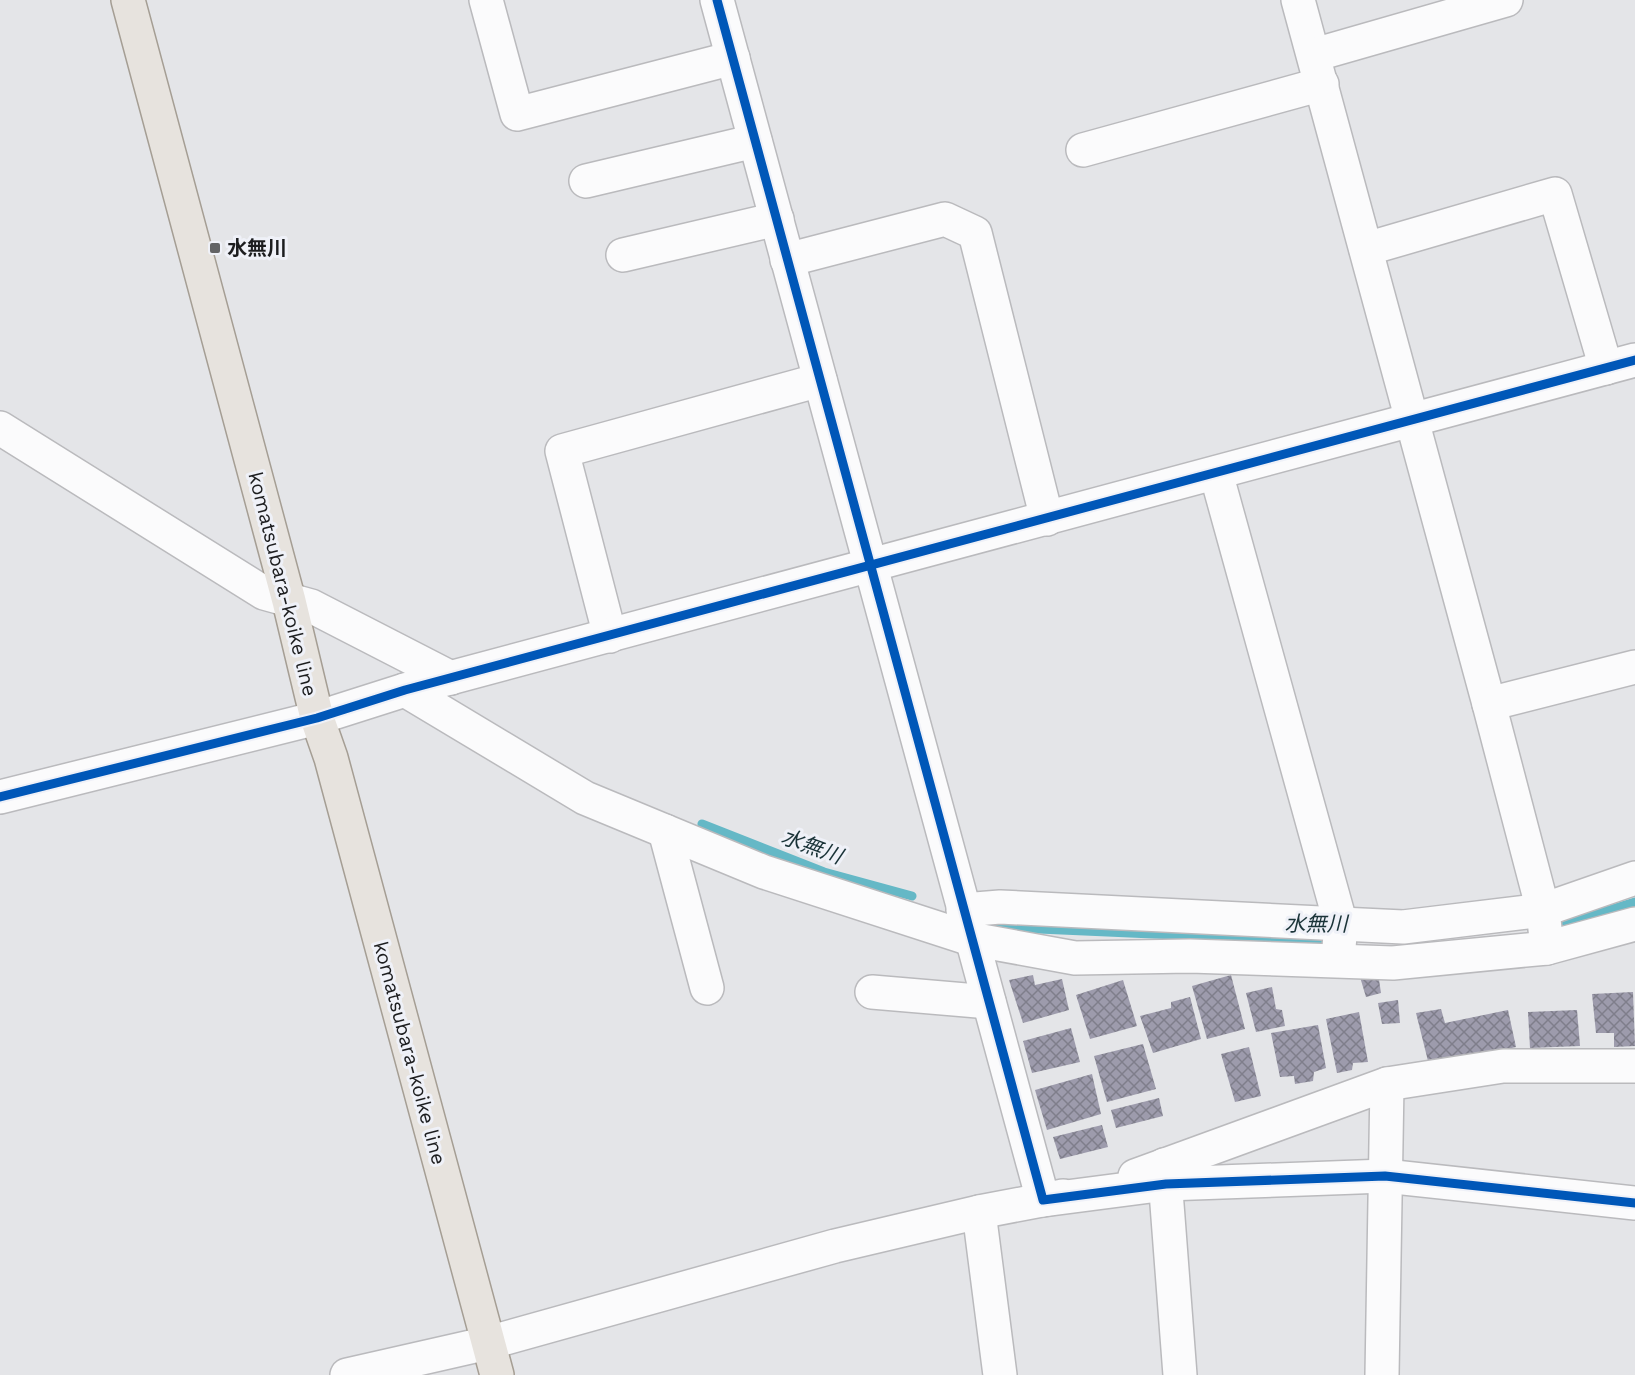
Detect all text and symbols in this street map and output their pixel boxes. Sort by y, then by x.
place label: 水無川 [227,236,287,260]
marker: 水無川 [208,241,222,255]
street label: komatsubara-koike line [244,469,322,699]
water label: 水無川 [778,823,848,869]
water label: 水無川 [1285,911,1349,936]
street label: komatsubara-koike line [369,939,451,1167]

